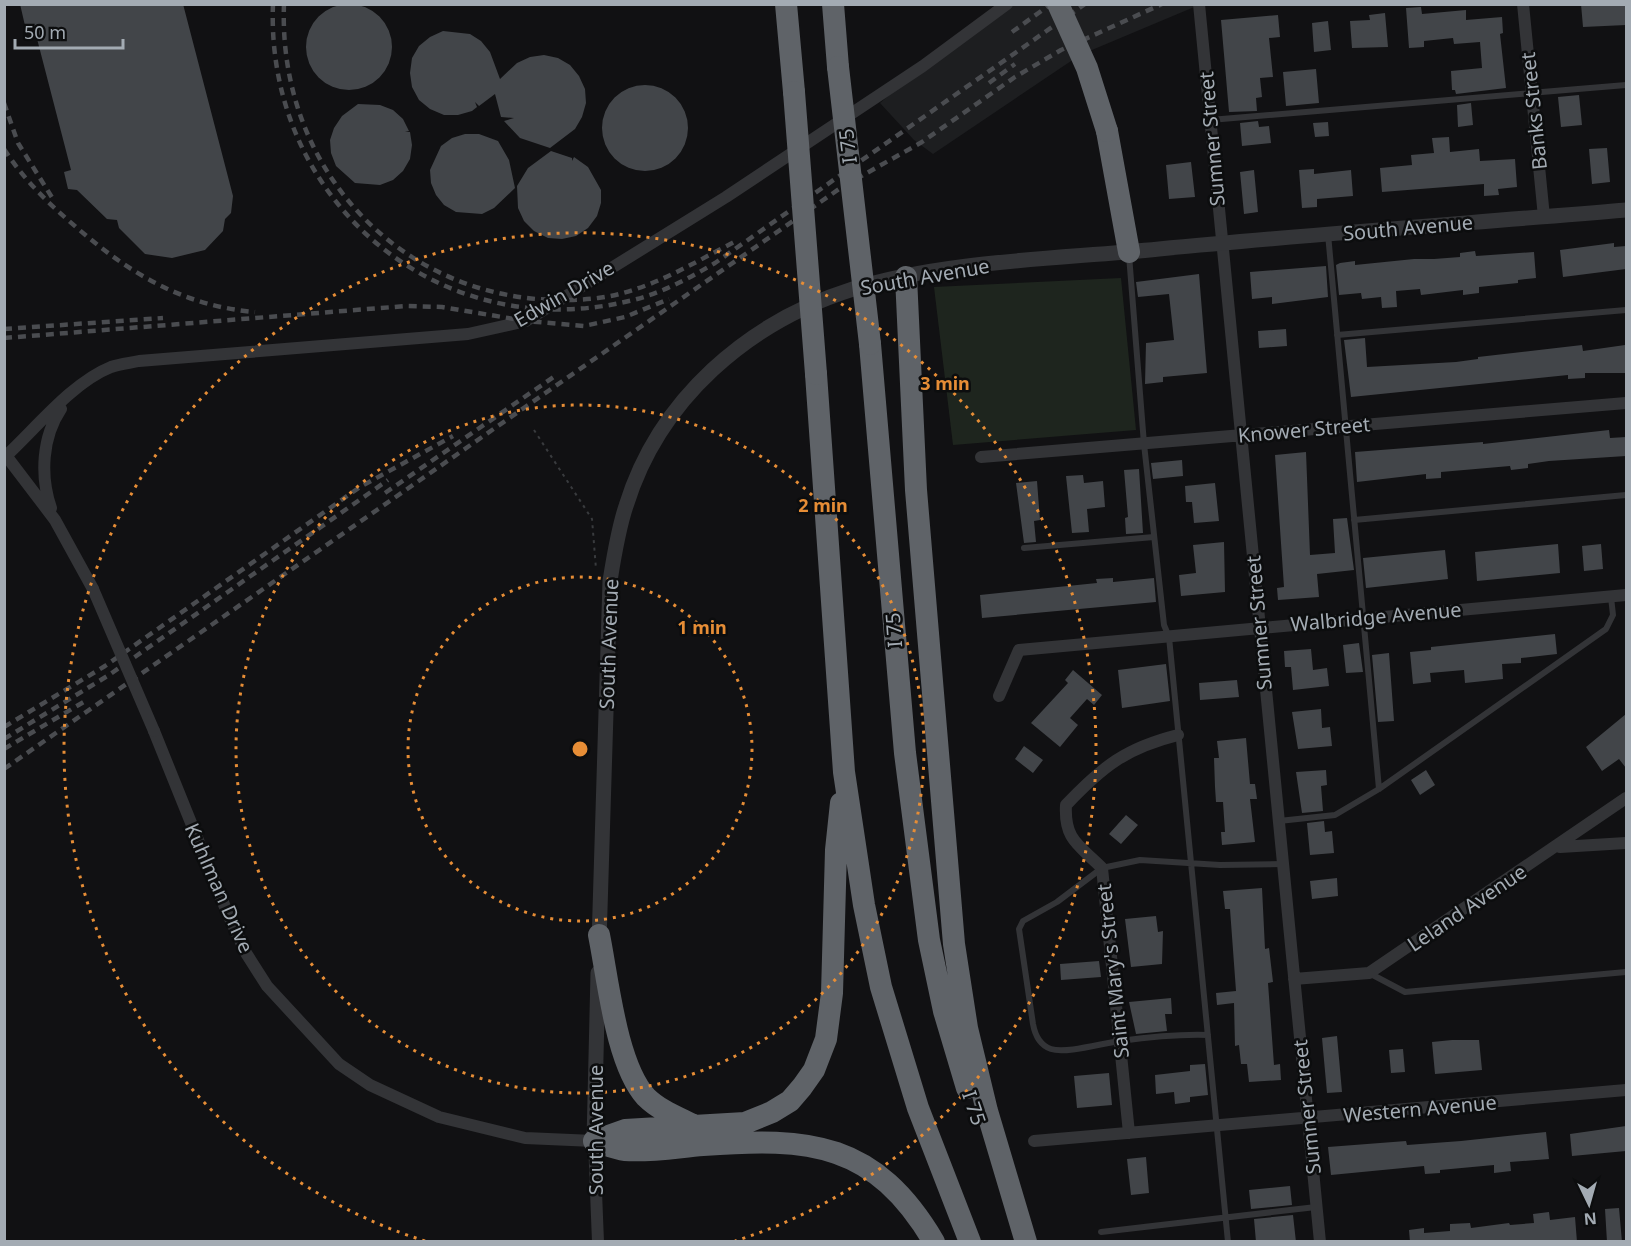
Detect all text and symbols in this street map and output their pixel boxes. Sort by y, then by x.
scale bar [15,12,123,50]
text: 50 m [24,20,66,44]
street label: Banks Street [1514,51,1553,171]
street label: Sumner Street [1192,71,1231,207]
street label: I 75 [832,127,863,165]
street label: South Avenue [1342,208,1474,247]
street label: South Avenue [858,252,991,301]
street label: Edwin Drive [509,254,619,333]
text: 3 min [920,371,970,395]
street label: Knower Street [1237,410,1371,449]
text: 2 min [798,493,848,517]
street label: Sumner Street [1239,555,1278,691]
street label: South Avenue [593,578,624,710]
street label: Walbridge Avenue [1289,596,1463,637]
street label: I 75 [879,612,908,648]
text: 1 min [677,615,727,639]
centre of rings [570,739,590,759]
street label: Kuhlman Drive [179,819,260,957]
street label: Leland Avenue [1402,858,1532,957]
street label: Saint Mary's Street [1090,882,1135,1060]
street label: Sumner Street [1286,1039,1327,1176]
street label: South Avenue [582,1065,609,1195]
street label: I 75 [956,1087,993,1129]
street label: Western Avenue [1342,1088,1498,1129]
north arrow [1559,1174,1619,1234]
text: N [1583,1207,1598,1230]

